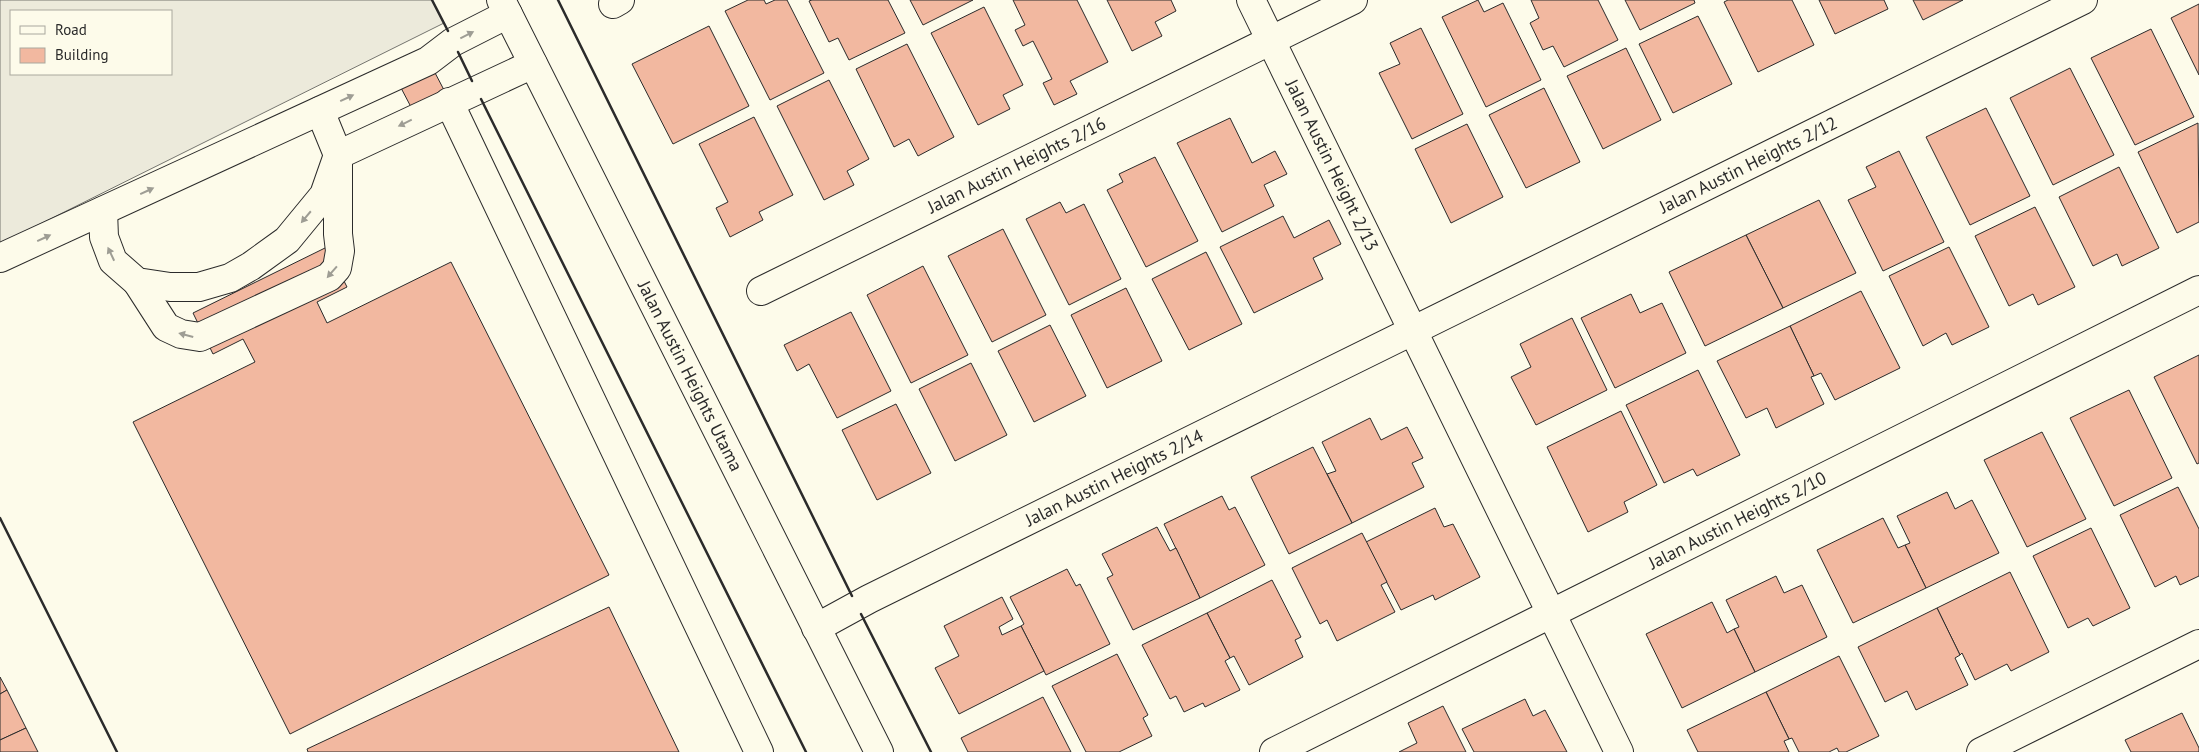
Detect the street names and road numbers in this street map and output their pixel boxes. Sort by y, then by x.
street label: Jalan Austin Height 2/13 [1280,75,1384,255]
street label: Jalan Austin Heights 2/16 [923,111,1110,219]
street label: Jalan Austin Heights 2/12 [1654,111,1841,219]
street label: Jalan Austin Heights Utama [633,276,748,475]
street label: Jalan Austin Heights 2/14 [1020,424,1207,532]
street label: Jalan Austin Heights 2/10 [1644,466,1830,575]

